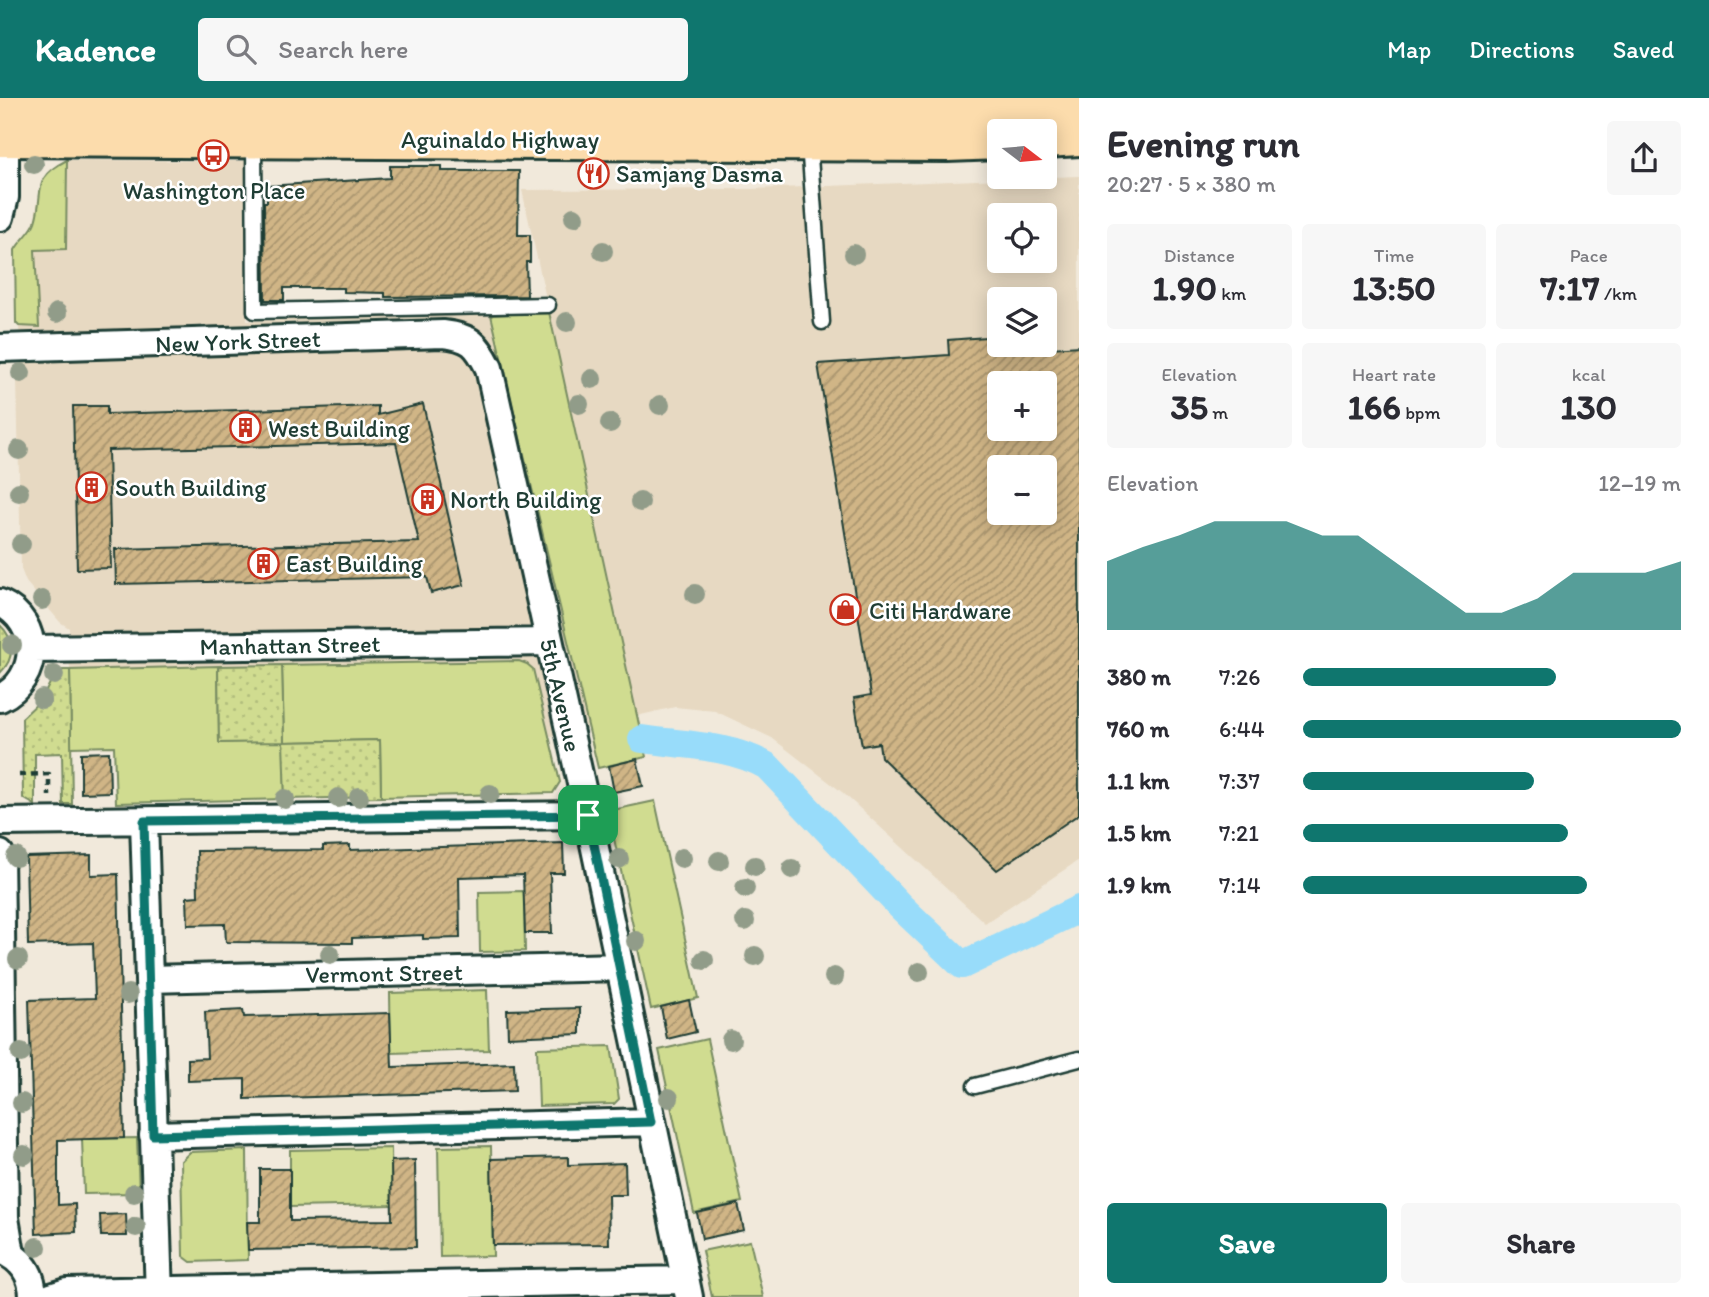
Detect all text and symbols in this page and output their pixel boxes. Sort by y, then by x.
search box [198,18,688,81]
text: Kadence [35,30,156,69]
icon: search [222,30,260,68]
text: Search here [278,33,409,65]
text: Map [1387,35,1431,64]
text: Directions [1469,35,1575,64]
text: Saved [1613,35,1674,64]
north arrow [987,119,1057,189]
map controls [987,119,1057,525]
text: Evening run [1107,121,1300,167]
button: share [1607,121,1681,195]
street label: Aguinaldo Highway [401,125,599,154]
bus stop icon: Washington Place [197,139,231,173]
restaurant icon: Samjang Dasma [576,156,610,190]
place label: Samjang Dasma [616,159,783,188]
text: 20:27 · 5 × 380 m [1107,170,1276,198]
place label: Washington Place [123,176,305,205]
button: locate [987,203,1057,273]
text: Distance [1164,244,1235,267]
text: Time [1374,244,1414,267]
text: Pace [1570,244,1608,267]
text: 1.90 [1152,267,1217,309]
text: 13:50 [1352,267,1436,309]
text: 7:17 [1540,267,1600,309]
text: km [1217,282,1246,305]
text: /km [1600,282,1637,305]
button: layers [987,287,1057,357]
street label: New York Street [155,324,321,358]
text: Elevation [1162,363,1237,386]
text: Heart rate [1352,363,1436,386]
text: kcal [1572,363,1606,386]
button: + [987,371,1057,441]
text: 35 [1170,386,1208,428]
text: 166 [1348,386,1401,428]
text: 130 [1560,386,1617,428]
text: m [1208,401,1228,424]
text: bpm [1401,401,1440,424]
building icon: West Building [228,411,262,445]
place label: West Building [268,414,411,443]
button: − [987,455,1057,525]
text: Elevation [1107,469,1198,497]
text: 12–19 m [1598,469,1681,497]
building icon: South Building [75,470,109,504]
place label: South Building [115,473,267,502]
building icon: North Building [410,482,444,516]
place label: North Building [450,485,602,514]
building icon: East Building [246,546,280,580]
place label: East Building [286,549,423,578]
shop icon: Citi Hardware [829,593,863,627]
place label: Citi Hardware [869,596,1012,625]
street label: Manhattan Street [199,629,381,661]
street label: 5th Avenue [534,635,588,755]
text: 380 m [1107,663,1171,691]
text: 7:26 [1219,663,1260,691]
text: 760 m [1107,715,1169,743]
text: 6:44 [1219,715,1264,743]
text: 1.1 km [1107,767,1170,795]
text: 7:37 [1219,767,1260,795]
pin [558,785,618,845]
icon: arrive [569,796,607,834]
text: 1.5 km [1107,819,1171,847]
text: 7:21 [1219,819,1259,847]
text: 1.9 km [1107,871,1171,899]
text: 7:14 [1219,871,1261,899]
street label: Vermont Street [305,957,463,989]
button: Save [1107,1203,1387,1283]
button: Share [1401,1203,1681,1283]

